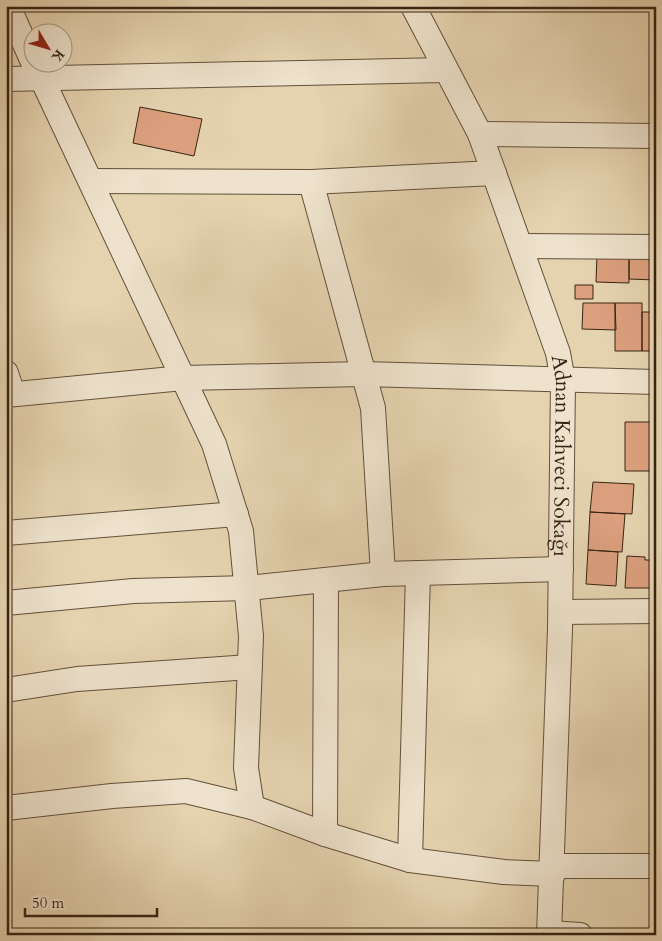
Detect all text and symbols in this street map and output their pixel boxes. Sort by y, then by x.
north arrow [22,22,72,72]
text: K [46,45,69,67]
street label: Adnan Kahveci Sokağı [544,352,578,557]
scale bar [25,886,158,918]
text: 50 m [32,893,64,913]

